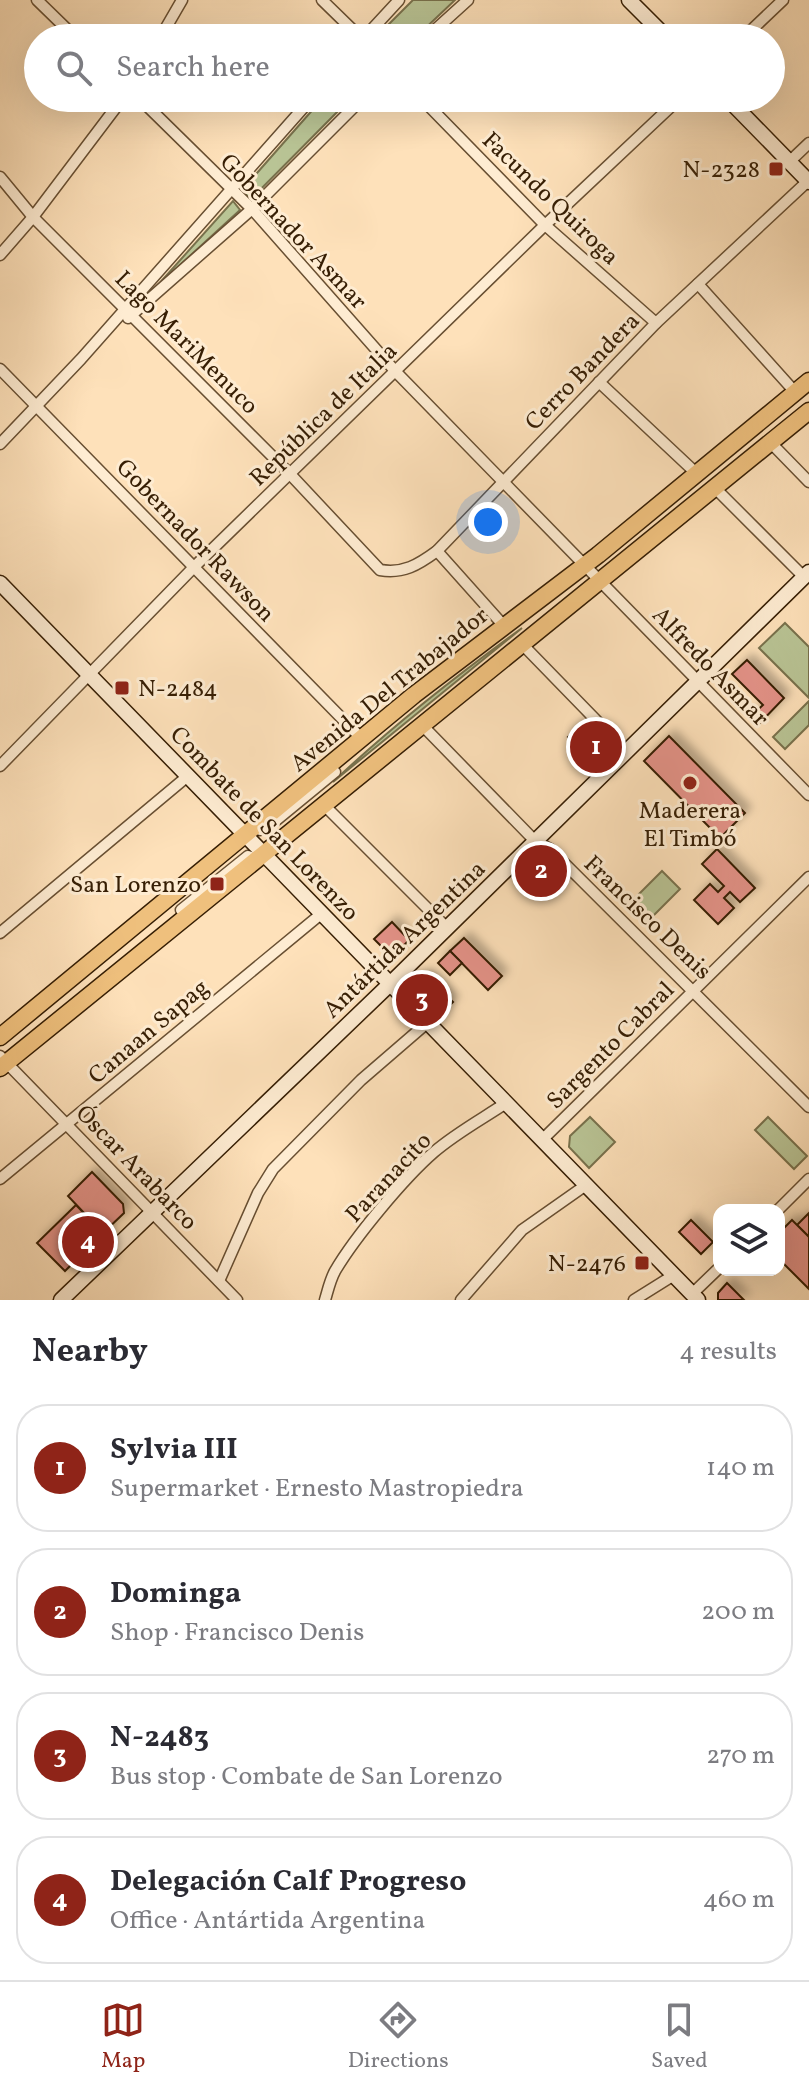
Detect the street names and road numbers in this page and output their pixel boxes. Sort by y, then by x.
street label: Facundo Quiroga [473,125,626,274]
street label: Gobernador Asmar [211,147,374,318]
street label: Lago MariMenuco [106,264,265,423]
street label: Cerro Bandera [518,306,649,439]
street label: República de Italia [243,336,406,495]
street label: Gobernador Rawson [107,452,282,631]
street label: Avenida Del Trabajador [284,600,497,781]
street label: Alfredo Asmar [643,600,776,735]
street label: Combate de San Lorenzo [161,719,366,930]
street label: Francisco Denis [575,848,718,988]
street label: Antártida Argentina [316,854,494,1027]
street label: Canaan Sapag [82,972,217,1093]
street label: Sargento Cabral [540,975,683,1118]
street label: Óscar Arabarco [67,1098,204,1239]
street label: Paranacito [338,1125,440,1231]

